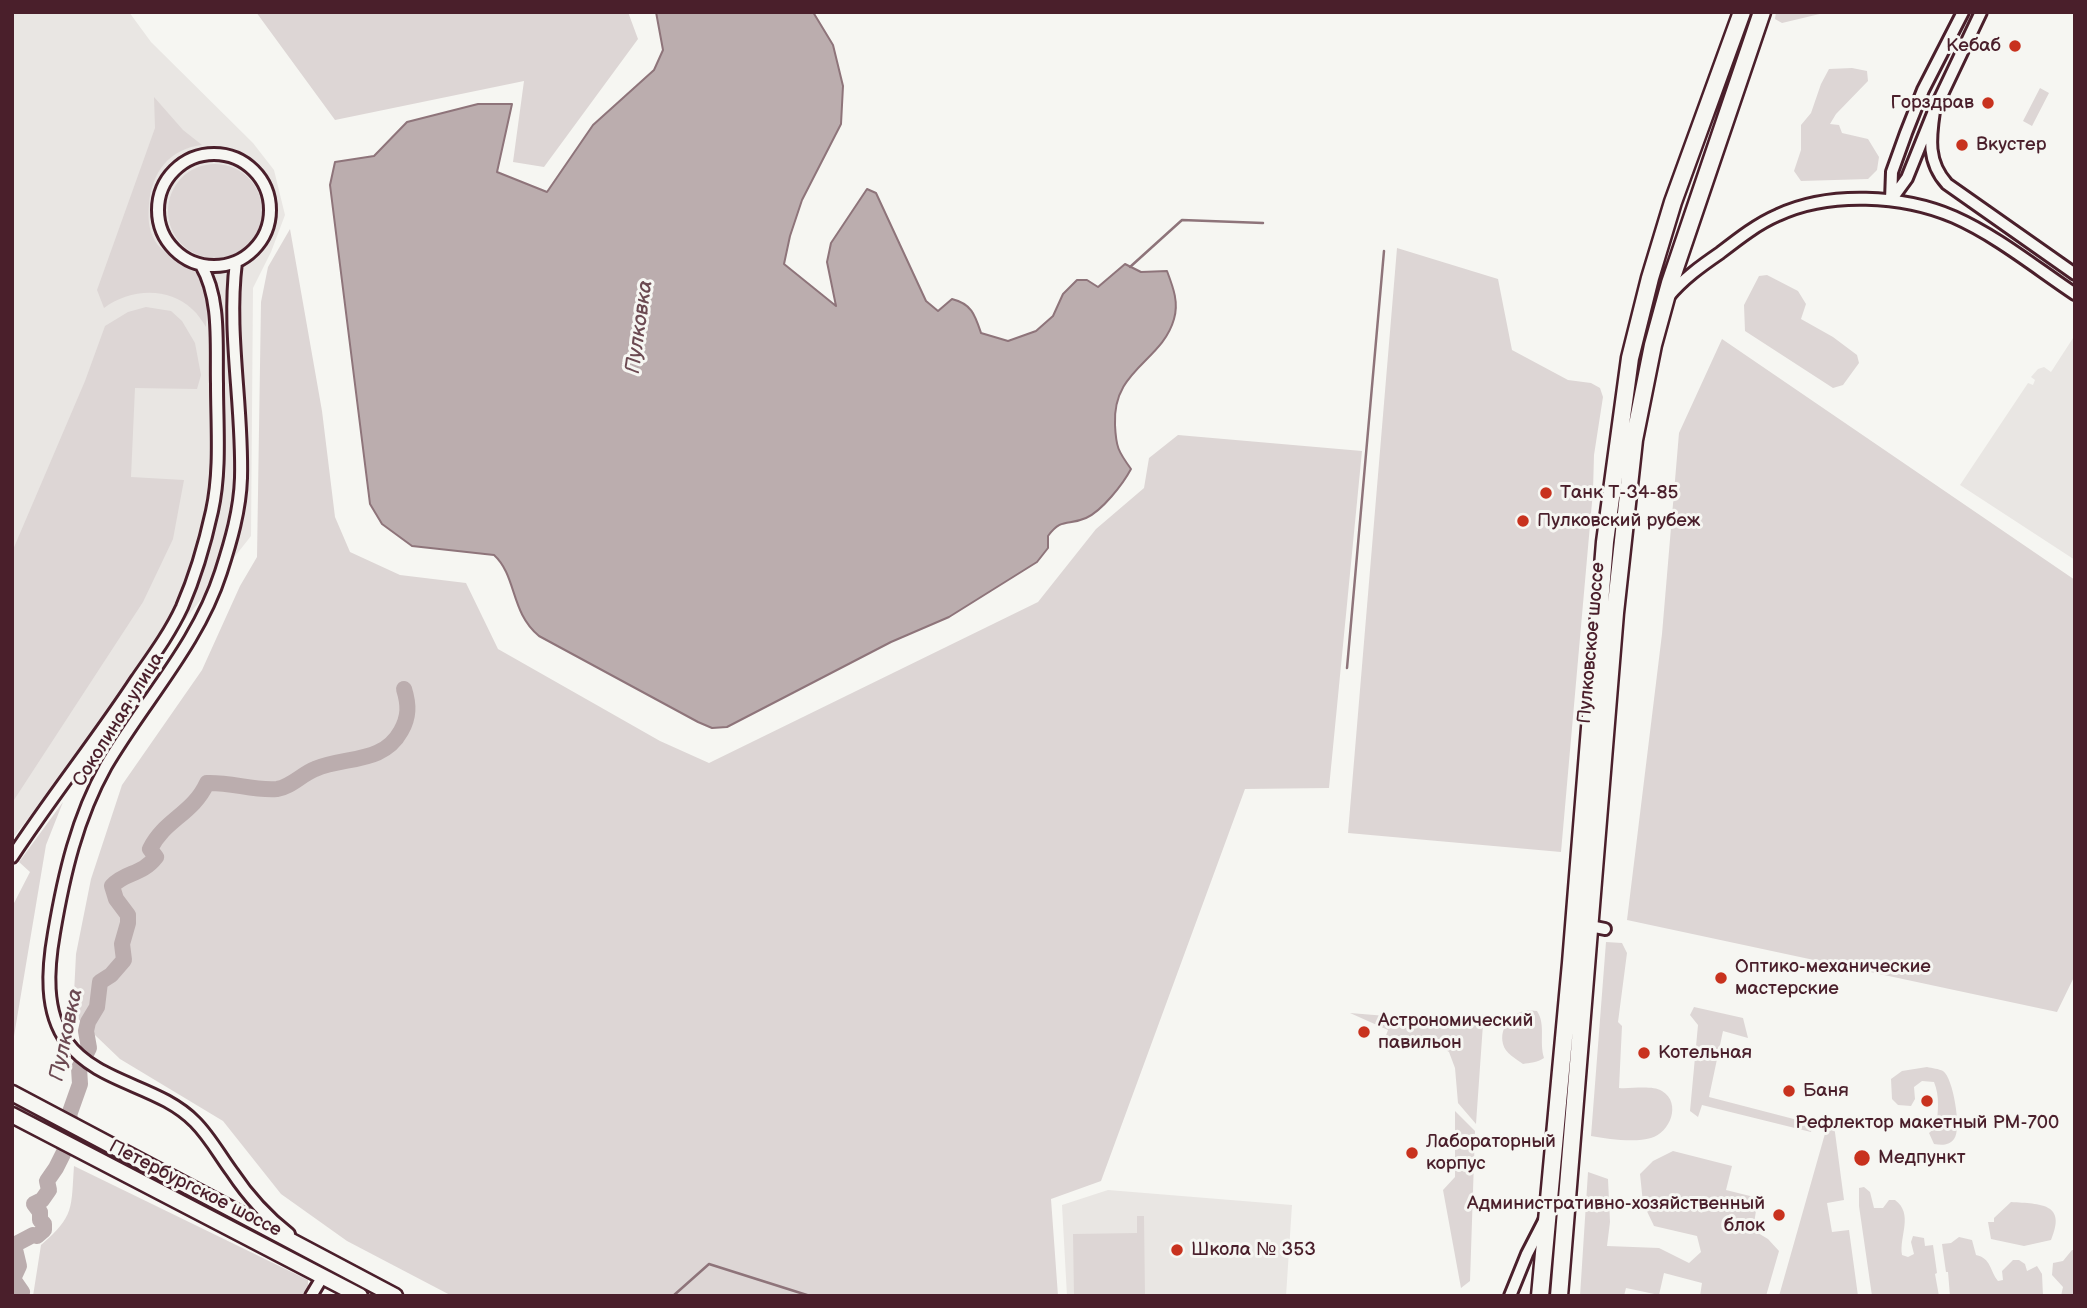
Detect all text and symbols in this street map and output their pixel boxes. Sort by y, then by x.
place label: Кебаб [1946,35,2001,57]
marker: Кебаб [2007,38,2023,54]
place label: Горздрав [1890,92,1974,114]
marker: Горздрав [1980,95,1996,111]
place label: Вкустер [1976,134,2046,156]
marker: Вкустер [1954,137,1970,153]
water label: Пулковка [621,279,659,375]
place label: Танк Т-34-85 [1560,482,1678,504]
marker: Танк Т-34-85 [1538,485,1554,501]
place label: Пулковский рубеж [1537,510,1700,532]
marker: Пулковский рубеж [1515,513,1531,529]
street label: Пулковское шоссе [1574,561,1610,725]
street label: Соколиная улица [69,649,169,791]
place label: Оптико-механические мастерские [1735,956,1931,1000]
marker: Оптико-механические мастерские [1713,970,1729,986]
water label: Пулковка [45,986,89,1084]
place label: Астрономический павильон [1378,1010,1533,1054]
marker: Астрономический павильон [1356,1024,1372,1040]
place label: Котельная [1658,1042,1752,1064]
marker: Котельная [1636,1045,1652,1061]
place label: Баня [1803,1080,1849,1102]
marker: Баня [1781,1083,1797,1099]
marker: Рефлектор макетный РМ-700 [1919,1093,1935,1109]
place label: Рефлектор макетный РМ-700 [1795,1112,2059,1134]
place label: Лабораторный корпус [1426,1131,1556,1175]
street label: Петербургское шоссе [105,1136,285,1242]
marker: Лабораторный корпус [1404,1145,1420,1161]
place label: Медпункт [1878,1147,1965,1169]
marker: Медпункт [1852,1148,1872,1168]
place label: Административно-хозяйственный блок [1467,1193,1765,1237]
marker: Административно-хозяйственный блок [1771,1207,1787,1223]
place label: Школа № 353 [1191,1239,1316,1261]
marker: Школа № 353 [1169,1242,1185,1258]

